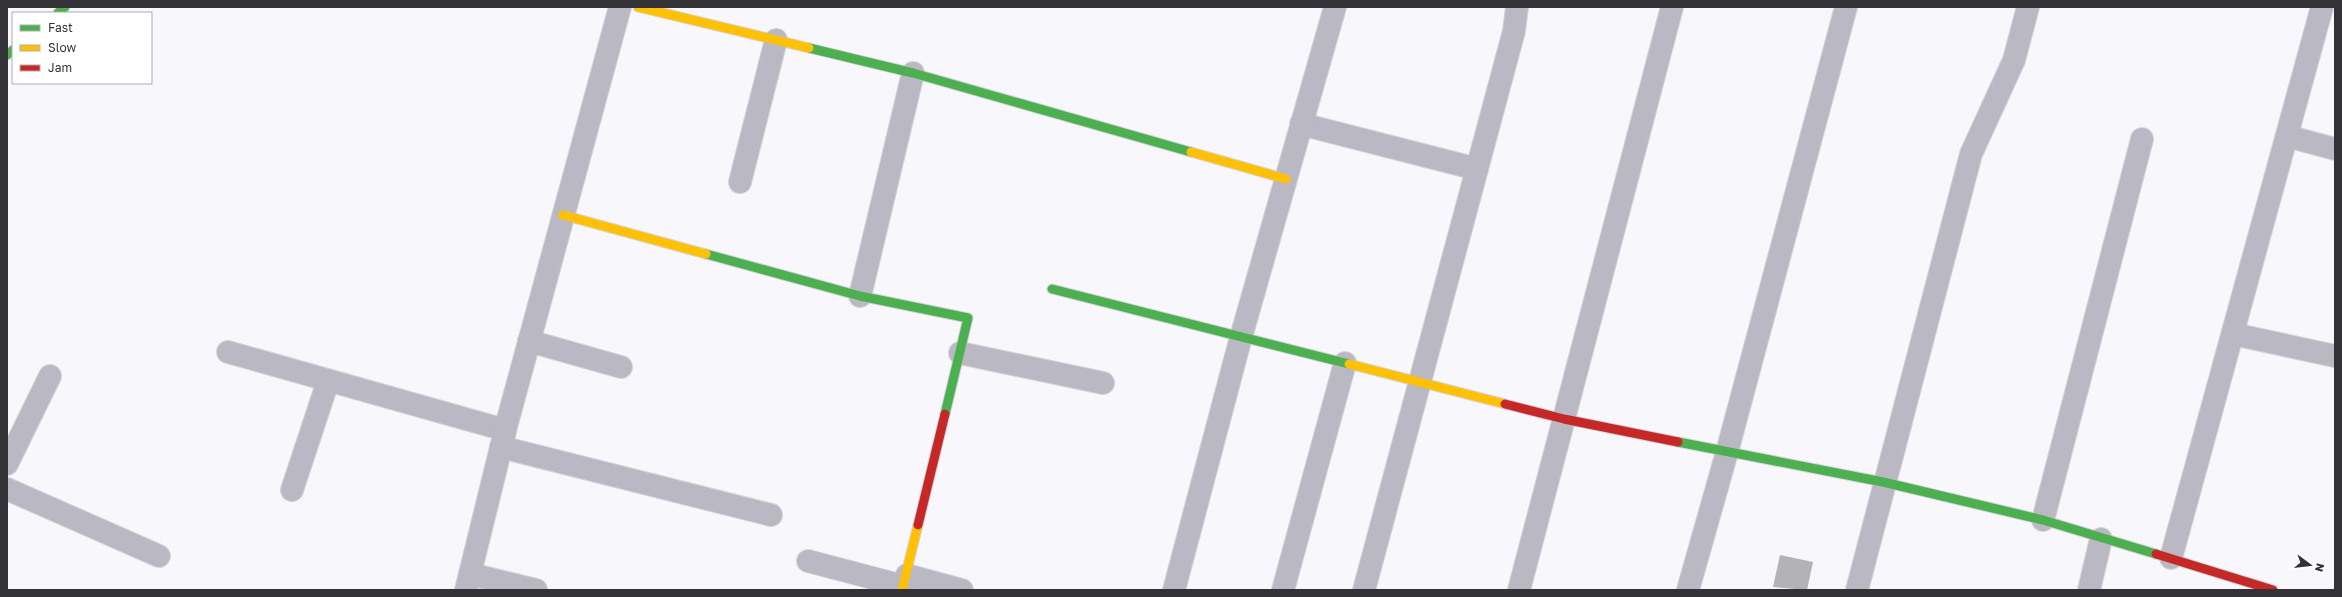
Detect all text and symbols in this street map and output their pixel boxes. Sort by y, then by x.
legend [12,12,152,84]
text: Fast [48,20,73,35]
text: Slow [48,40,76,55]
text: Jam [48,60,72,75]
north arrow [2290,545,2330,585]
text: N [2313,562,2328,573]

